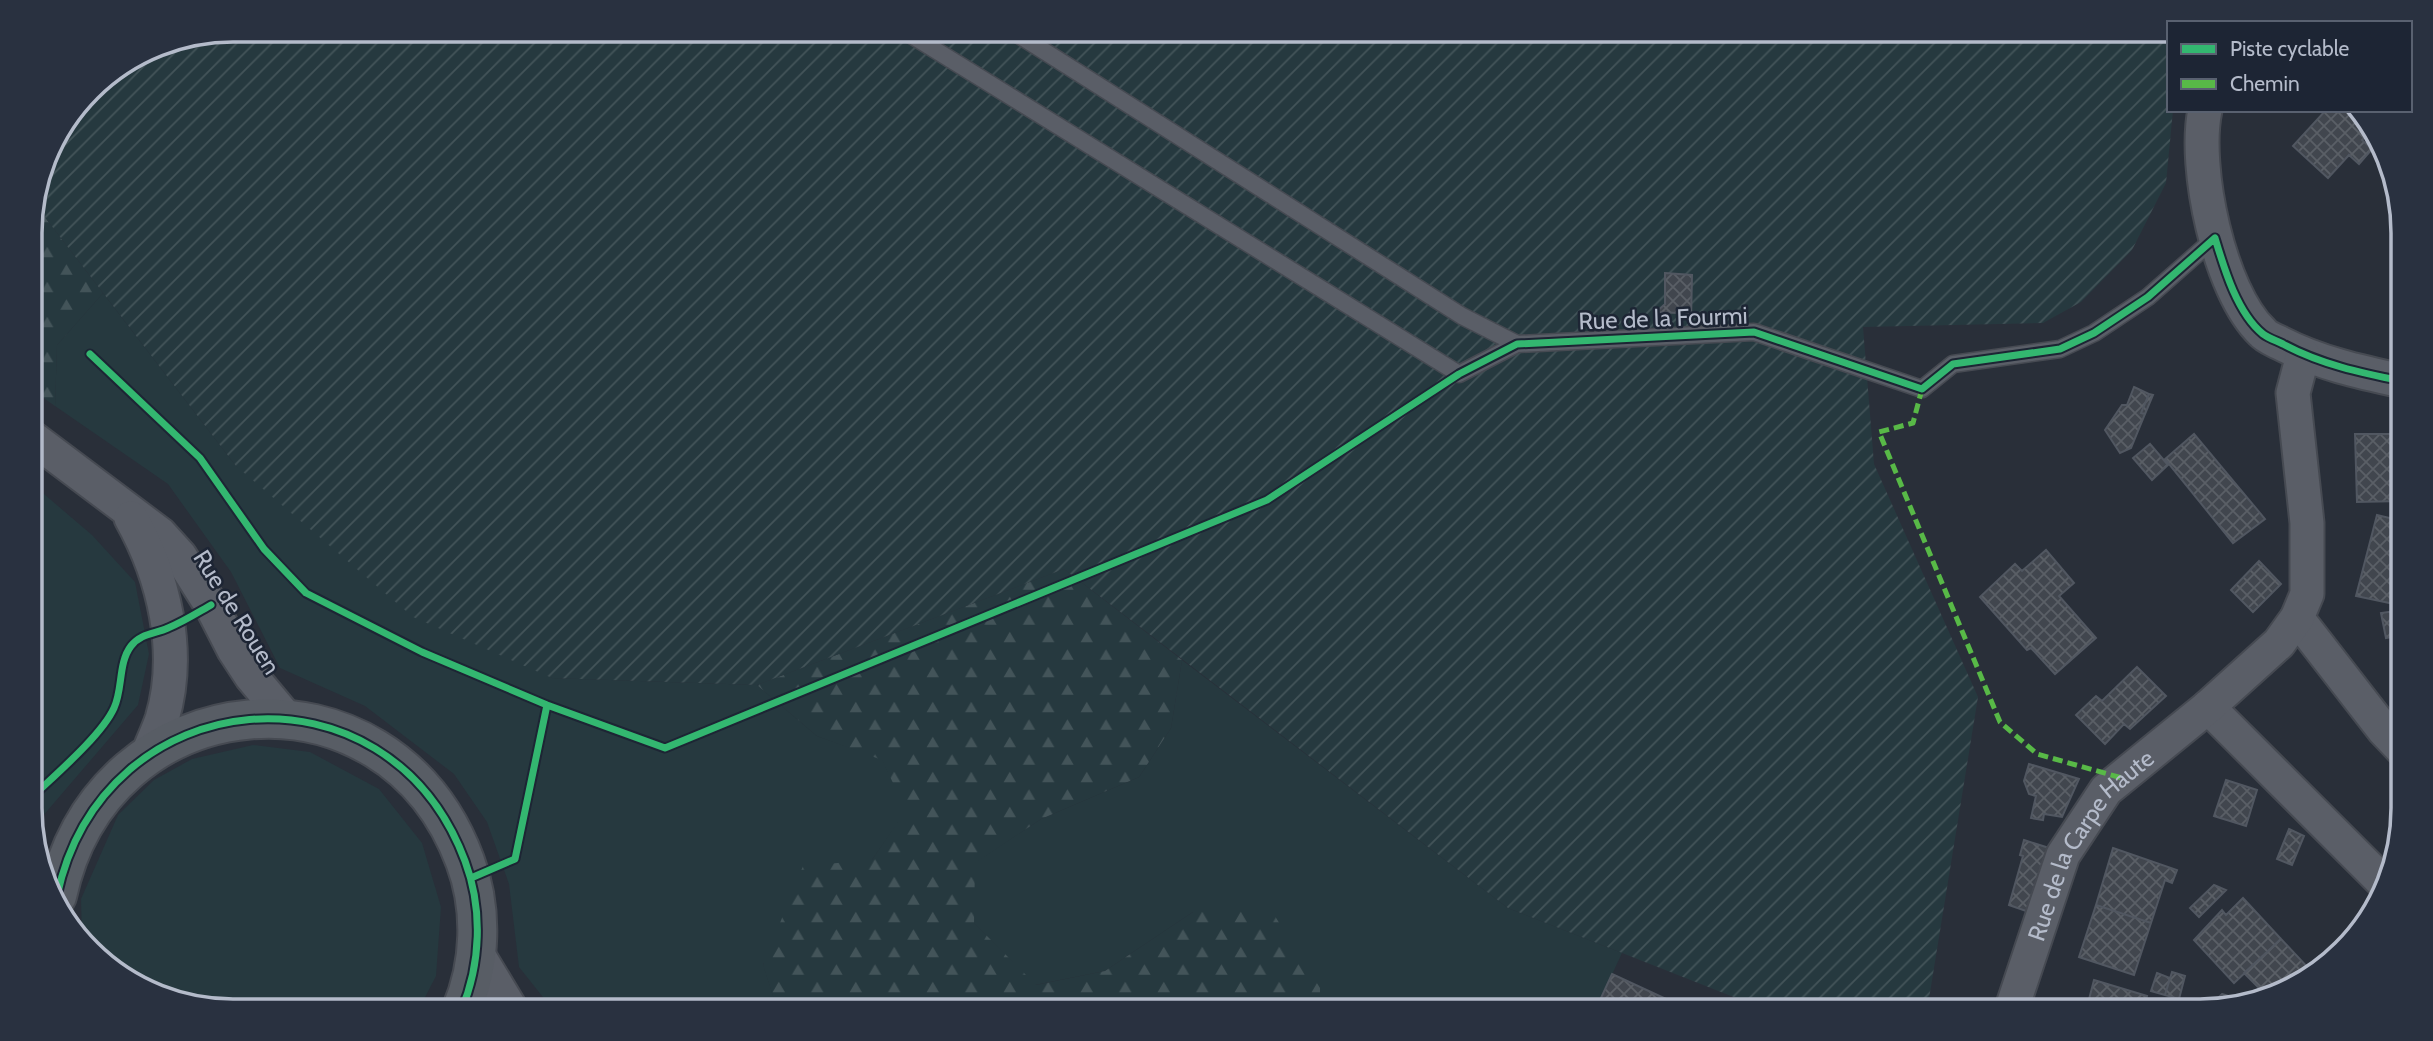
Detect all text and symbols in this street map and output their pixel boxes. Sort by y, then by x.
legend [2167,21,2412,112]
text: Piste cyclable [2230,36,2350,61]
text: Chemin [2230,71,2300,96]
street label: Rue de la Fourmi [1578,301,1748,335]
street label: Rue de Rouen [187,545,287,679]
street label: Rue de la Carpe Haute [2021,743,2159,945]

